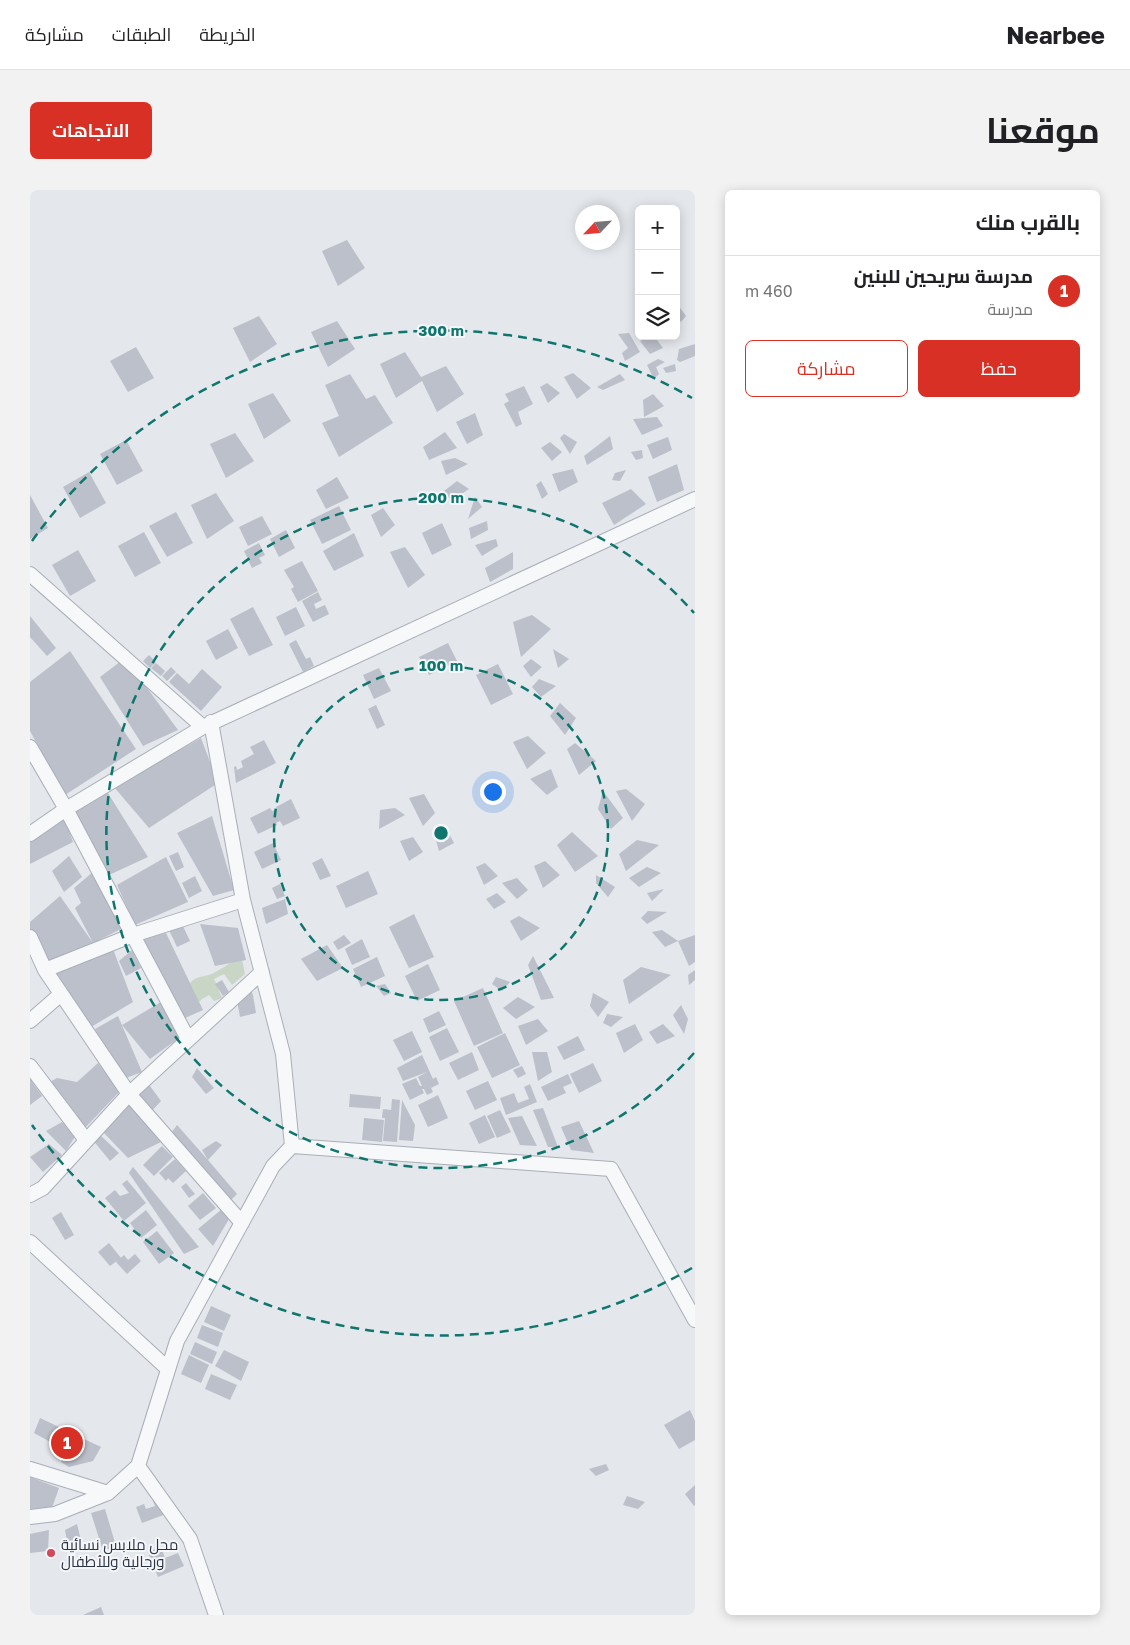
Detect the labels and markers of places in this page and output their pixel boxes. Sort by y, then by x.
centre of rings [432,824,450,842]
pin: 1 [51,1424,83,1462]
place label: محل ملابس نسائية ورجالية وللأطفال [61,1535,178,1571]
marker: محل ملابس نسائية ورجالية وللأطفال [45,1547,57,1559]

